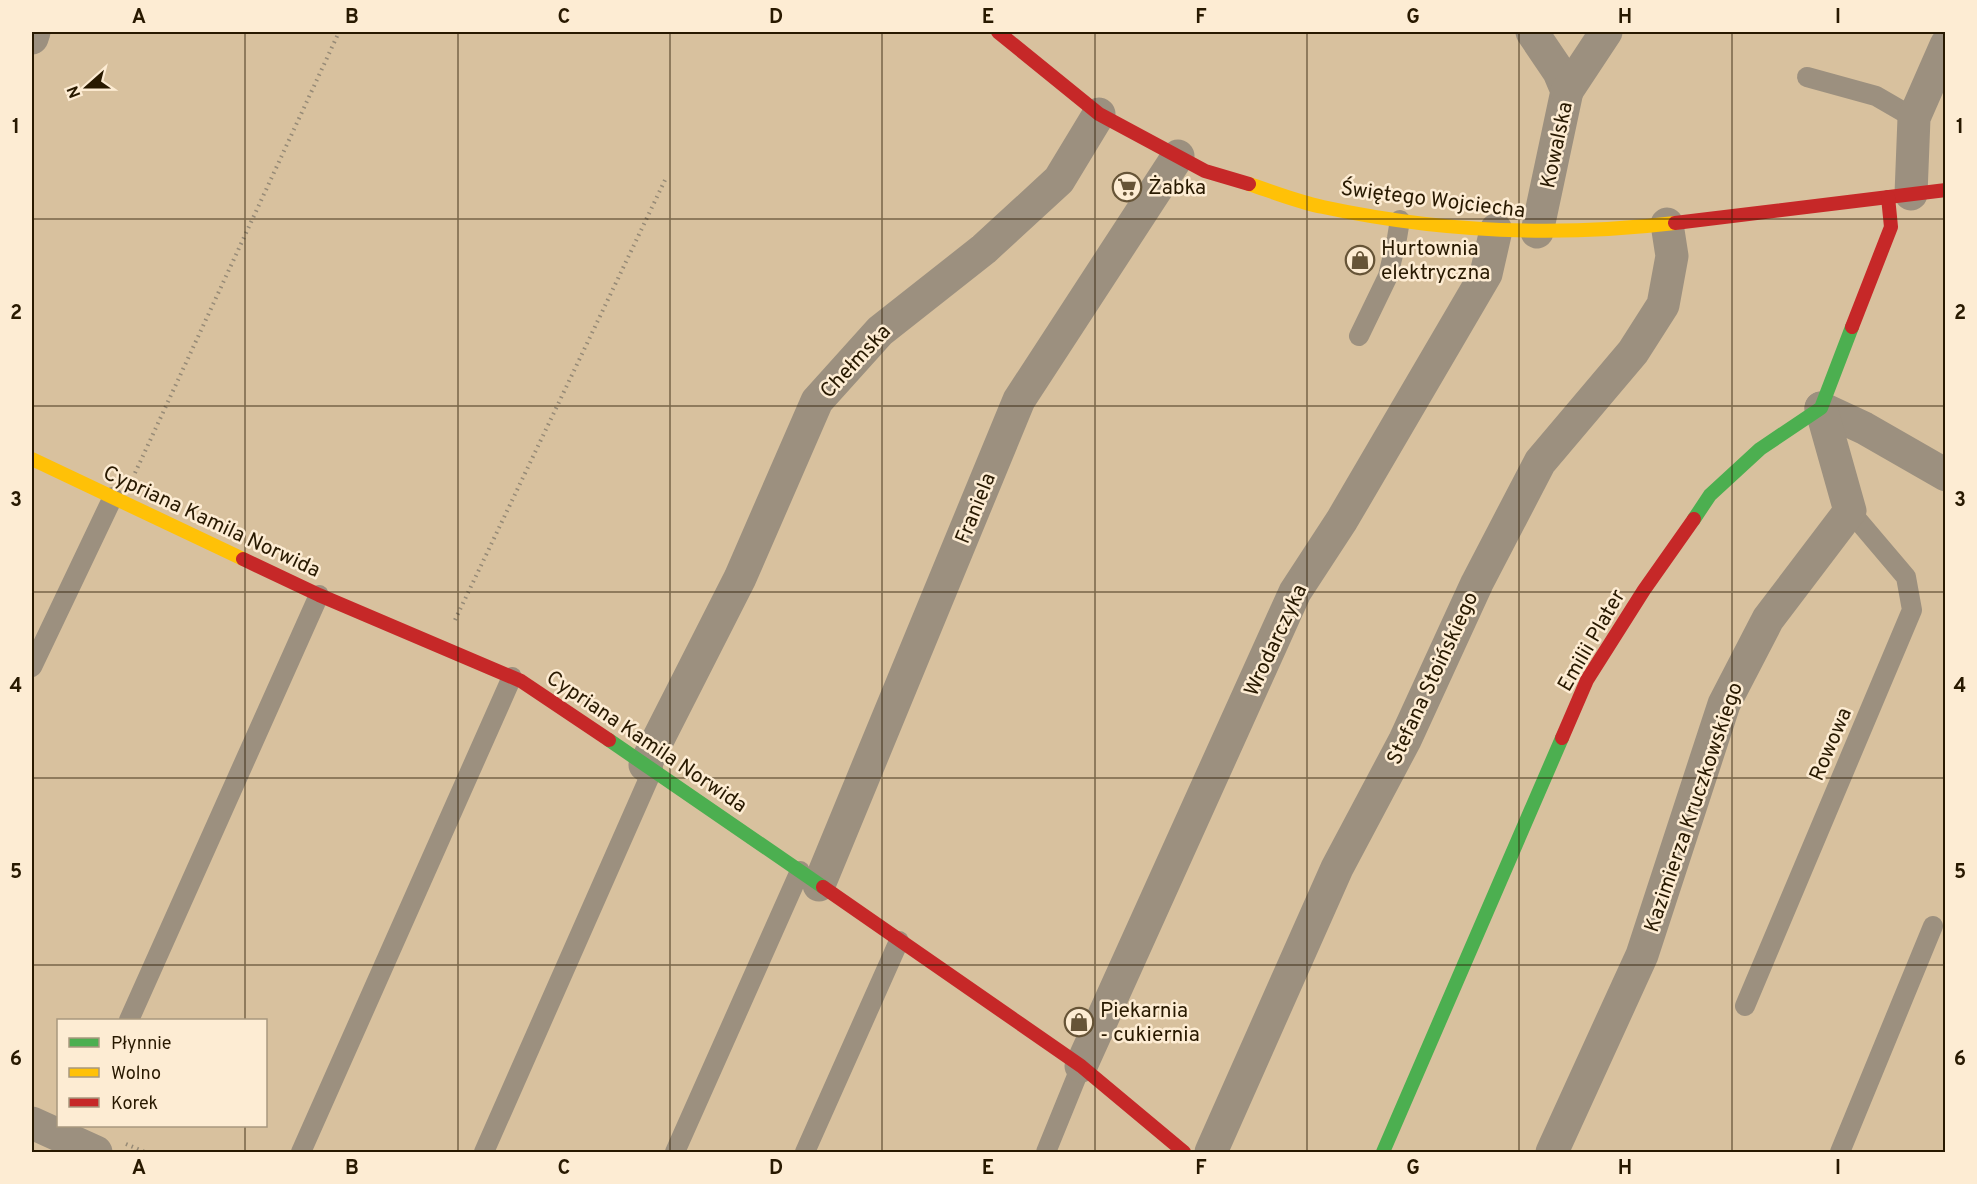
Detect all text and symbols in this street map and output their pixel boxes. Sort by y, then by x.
text: A [132,5,146,31]
text: B [345,5,359,31]
text: C [558,5,570,31]
text: D [769,5,783,31]
text: E [982,5,994,31]
text: F [1195,5,1207,31]
text: G [1406,5,1420,31]
text: H [1618,5,1632,31]
text: I [1835,5,1841,31]
north arrow [57,57,117,117]
text: N [63,83,86,101]
street label: Kowalska [1535,100,1580,191]
text: 1 [12,115,20,141]
text: 1 [1956,115,1964,141]
supermarket icon: Żabka [1111,171,1143,203]
place label: Żabka [1148,175,1206,202]
street label: Świętego Wojciecha [1339,175,1527,225]
place label: Hurtownia elektryczna [1381,236,1490,287]
shop icon: Hurtownia elektryczna [1344,244,1376,276]
text: 2 [10,301,22,327]
text: 2 [1954,301,1966,327]
street label: Chełmska [815,319,897,405]
street label: Cypriana Kamila Norwida [98,460,324,585]
street label: Franiela [950,469,1003,548]
text: 3 [10,488,22,514]
text: 3 [1954,488,1966,514]
street label: Wrodarczyka [1239,580,1314,701]
street label: Emilii Plater [1552,585,1632,697]
street label: Stefana Stoińskiego [1381,588,1485,769]
street label: Cypriana Kamila Norwida [541,665,752,820]
text: 4 [10,674,22,700]
text: 4 [1954,674,1966,700]
street label: Kazimierza Kruczkowskiego [1639,679,1750,936]
street label: Rowowa [1804,704,1859,785]
text: 5 [10,860,22,886]
text: 5 [1954,860,1966,886]
place label: Piekarnia - cukiernia [1100,998,1200,1049]
shop icon: Piekarnia - cukiernia [1063,1006,1095,1038]
legend [57,1019,267,1127]
text: Płynnie [111,1033,172,1056]
text: 6 [10,1047,22,1073]
text: 6 [1954,1047,1966,1073]
text: Wolno [111,1063,161,1086]
text: Korek [111,1093,158,1116]
text: A [132,1156,146,1182]
text: B [345,1156,359,1182]
text: C [558,1156,570,1182]
text: D [769,1156,783,1182]
text: E [982,1156,994,1182]
text: F [1195,1156,1207,1182]
text: G [1406,1156,1420,1182]
text: H [1618,1156,1632,1182]
text: I [1835,1156,1841,1182]

